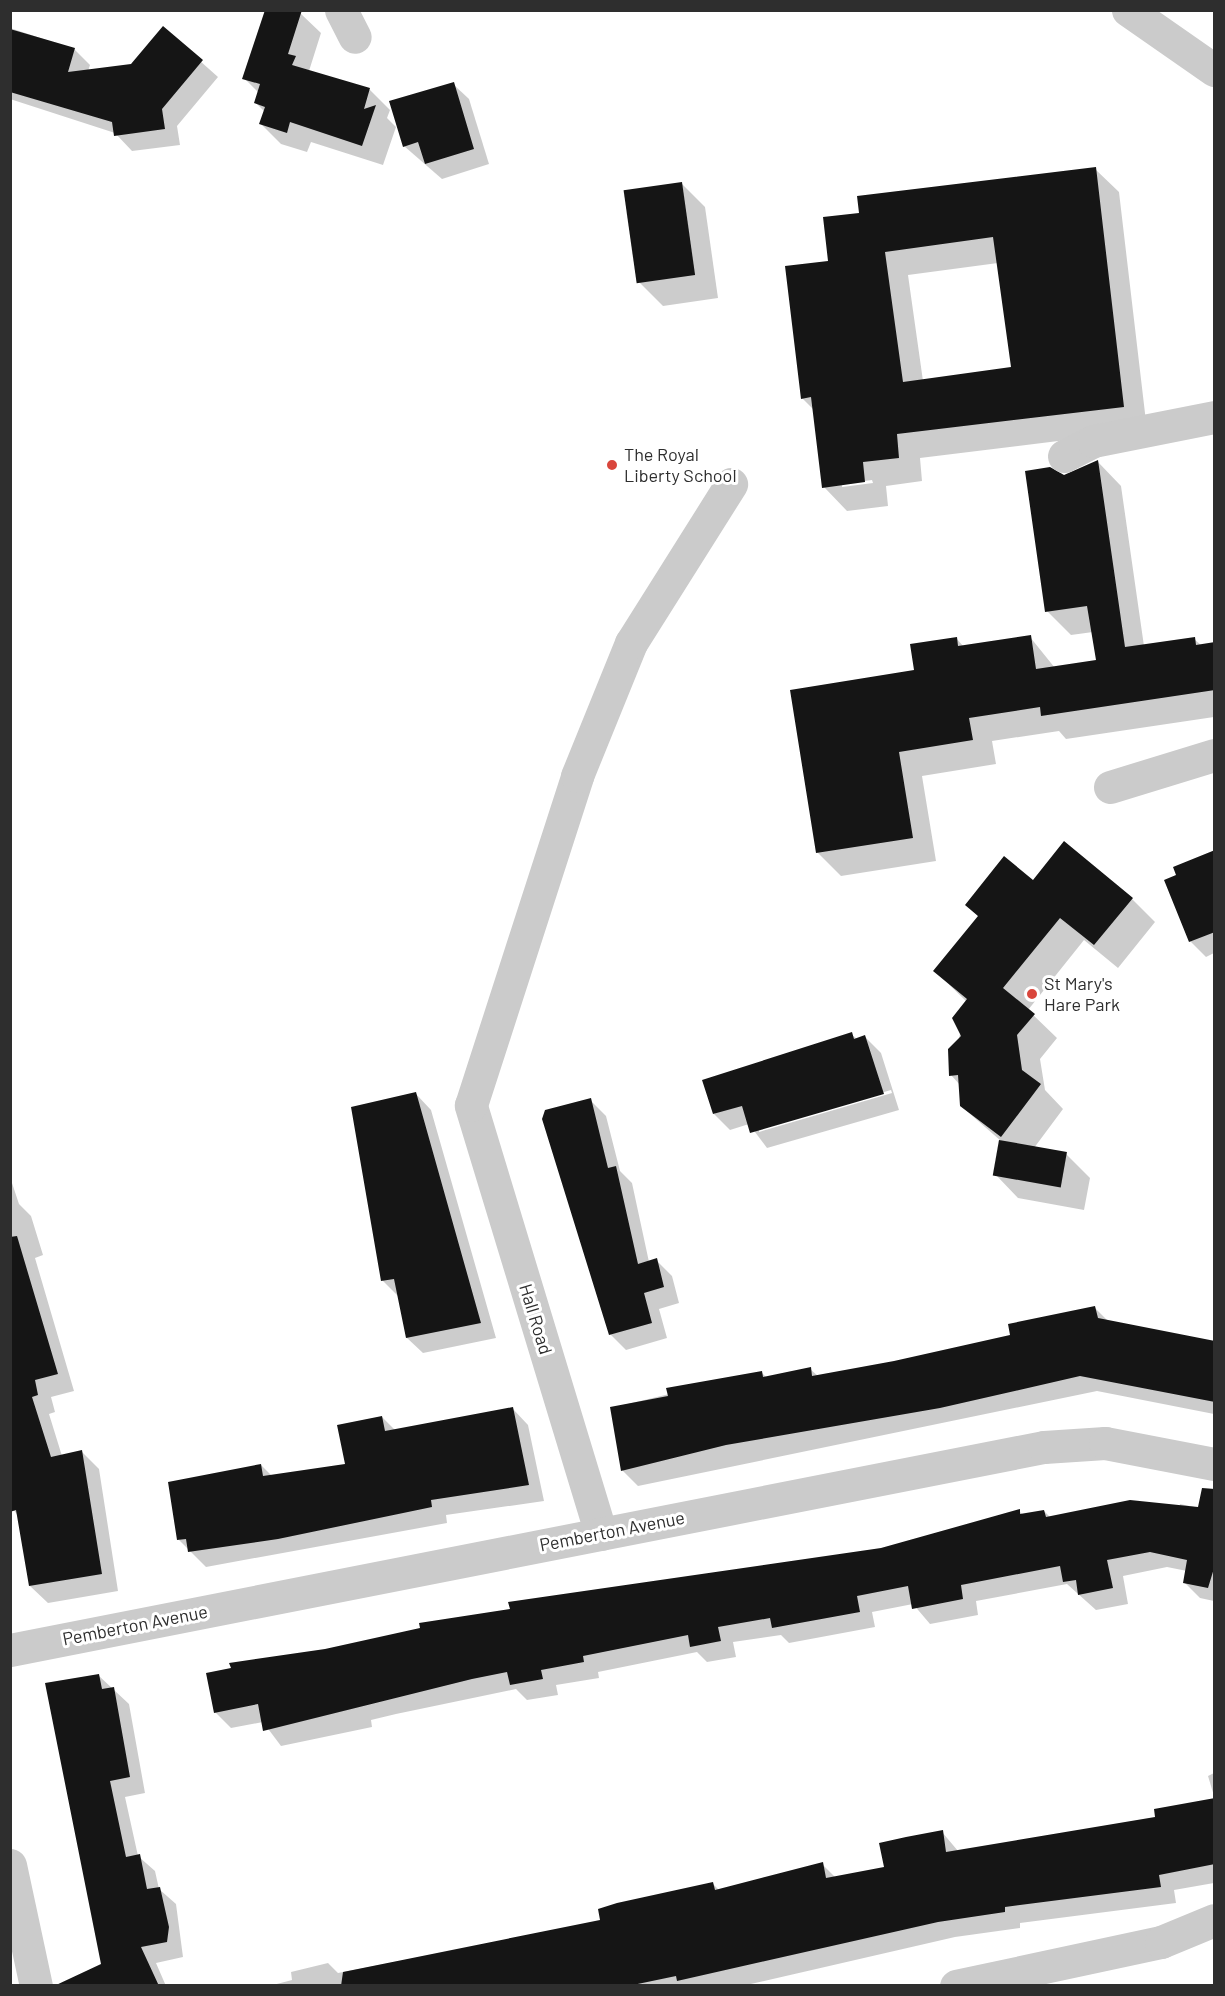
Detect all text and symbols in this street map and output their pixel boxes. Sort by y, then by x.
place label: The Royal Liberty School [624,444,737,486]
marker: The Royal Liberty School [605,458,619,472]
place label: St Mary's Hare Park [1044,973,1120,1016]
marker: St Mary's Hare Park [1025,987,1039,1001]
street label: Hall Road [515,1281,557,1357]
street label: Pemberton Avenue [538,1506,686,1556]
street label: Pemberton Avenue [61,1600,209,1650]

